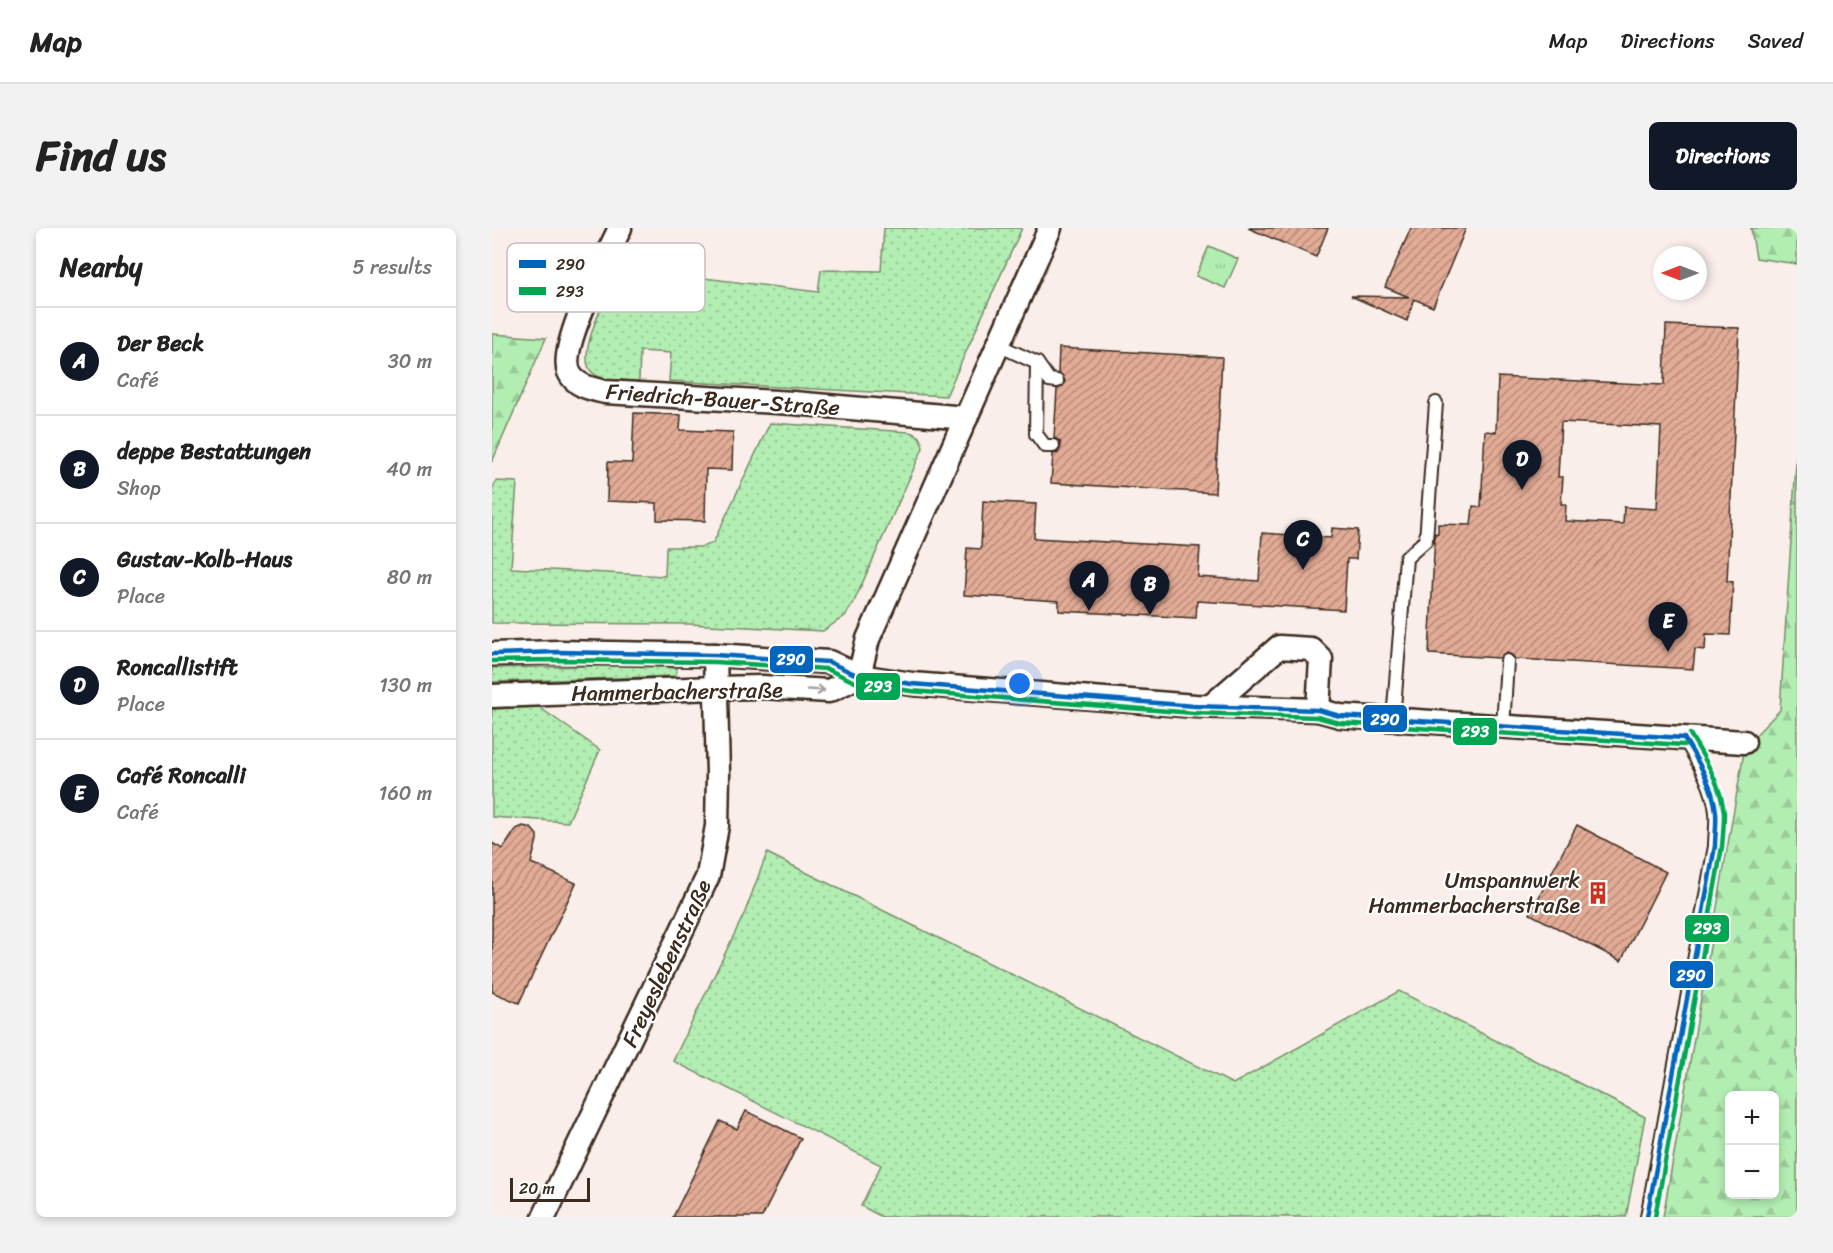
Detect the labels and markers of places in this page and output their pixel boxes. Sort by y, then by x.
pin: D [1502,440,1542,490]
pin: C [1284,520,1322,570]
pin: A [1070,562,1108,611]
pin: B [1130,566,1170,615]
pin: E [1648,602,1688,652]
place label: Umspannwerk Hammerbacherstraße [1368,861,1580,925]
building icon: Umspannwerk Hammerbacherstraße [1585,880,1611,906]

